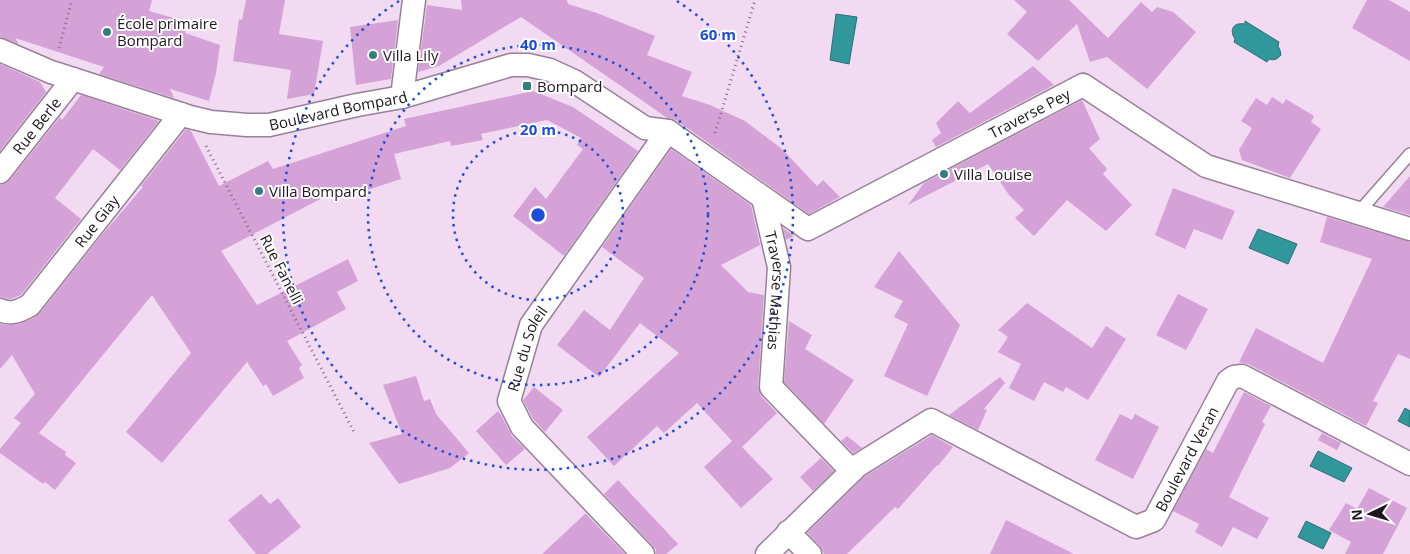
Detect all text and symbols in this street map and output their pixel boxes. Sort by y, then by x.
place label: École primaire Bompard [117,13,217,50]
text: 60 m [700,24,736,44]
marker: École primaire Bompard [101,26,113,38]
text: 40 m [520,34,556,54]
place label: Villa Lily [383,45,439,65]
marker: Villa Lily [367,49,379,61]
place label: Bompard [537,76,602,96]
marker: Bompard [521,80,533,92]
street label: Traverse Pey [985,83,1074,143]
street label: Boulevard Bompard [267,86,410,135]
street label: Rue Berle [8,93,65,158]
text: 20 m [520,119,556,139]
place label: Villa Louise [954,164,1032,184]
marker: Villa Louise [938,168,950,180]
place label: Villa Bompard [269,181,367,201]
marker: Villa Bompard [253,185,265,197]
street label: Rue Giay [70,190,124,251]
centre of rings [529,206,547,224]
street label: Traverse Mathias [761,229,789,351]
street label: Rue Fanelli [256,231,308,307]
street label: Rue du Soleil [502,302,552,394]
street label: Boulevard Veran [1150,403,1223,515]
north arrow [1345,489,1395,539]
text: N [1347,509,1367,522]

